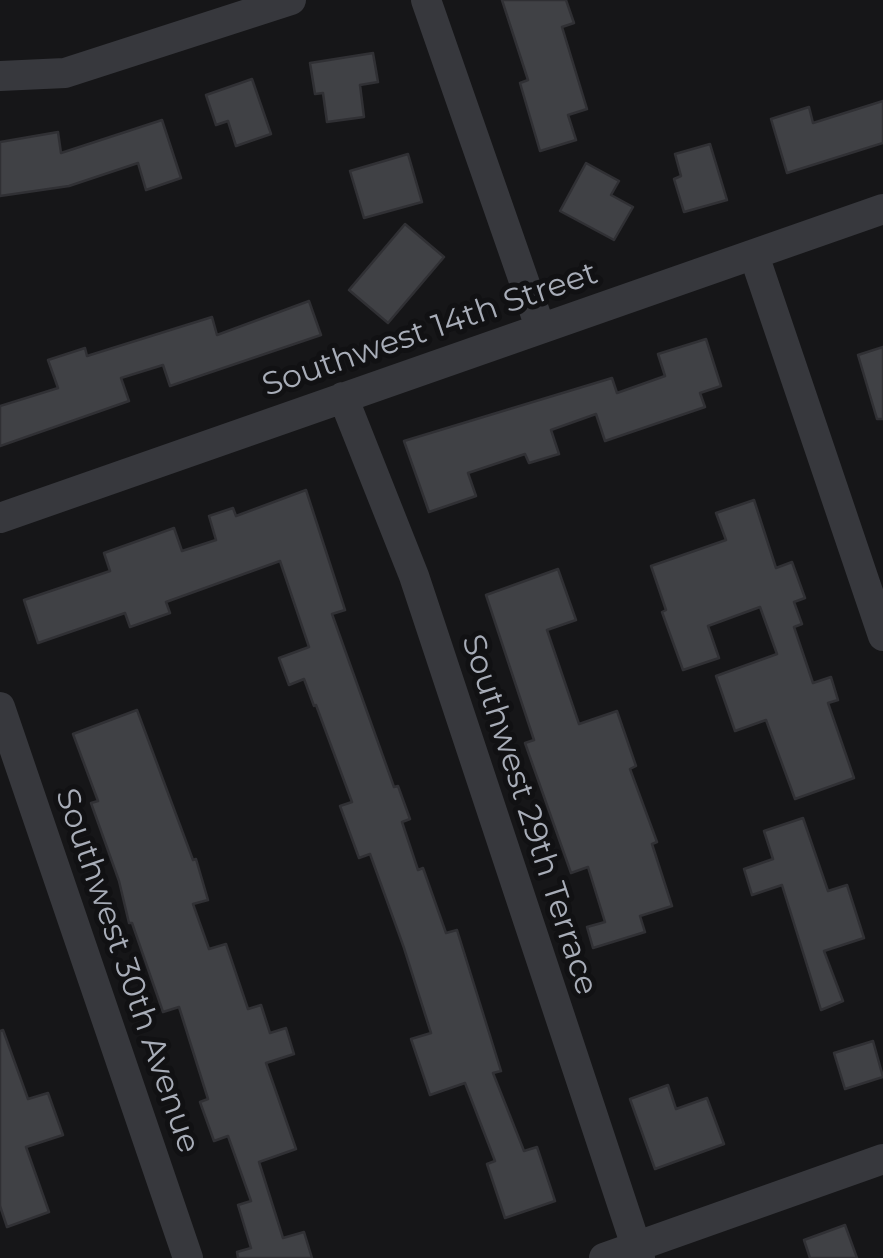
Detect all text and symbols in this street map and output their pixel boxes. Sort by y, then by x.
street label: Southwest 14th Street [257,255,603,405]
street label: Southwest 29th Terrace [453,630,605,1000]
street label: Southwest 30th Avenue [47,784,207,1158]

